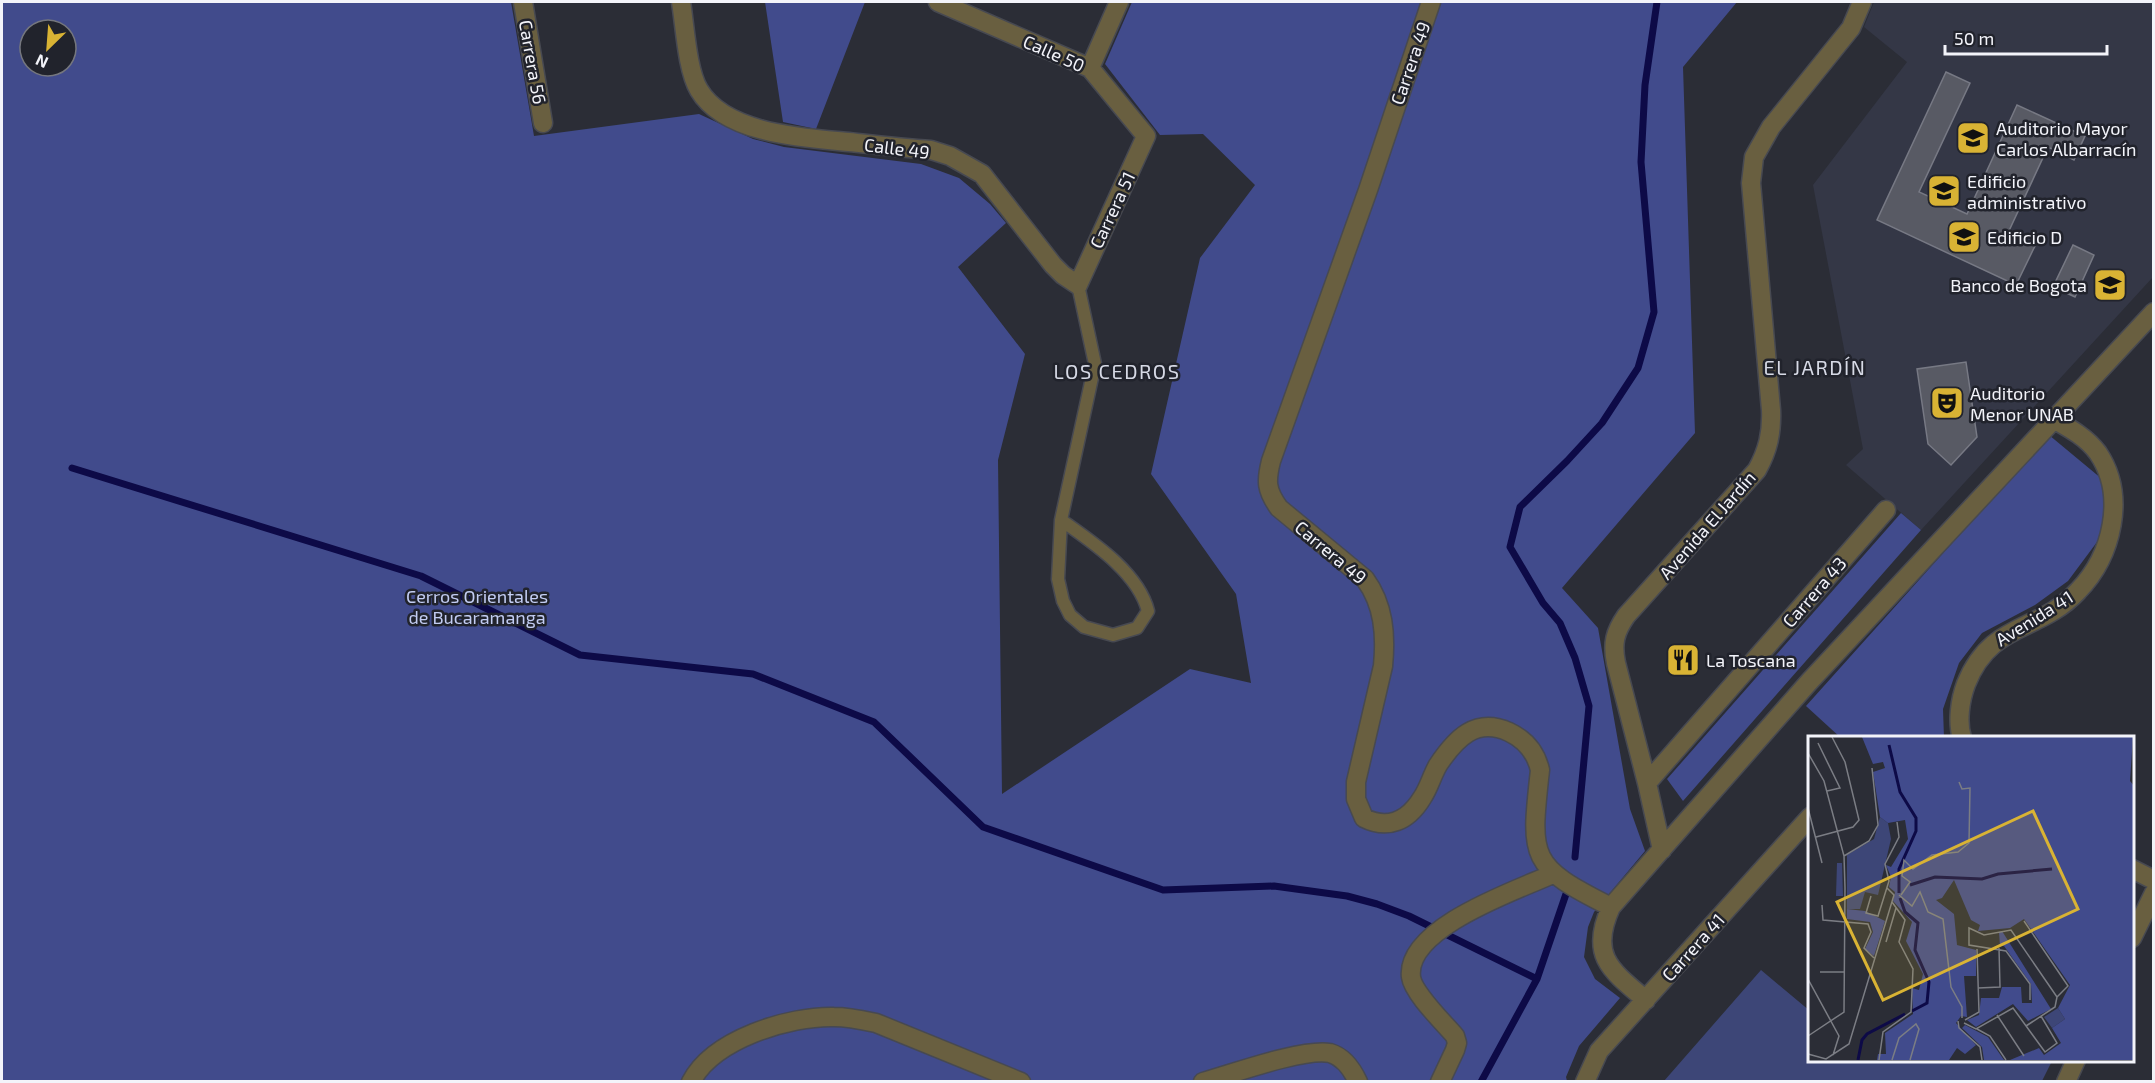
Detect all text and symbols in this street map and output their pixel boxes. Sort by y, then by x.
north arrow [18,18,78,78]
street label: Carrera 56 [515,18,551,106]
scale bar [1945,18,2107,56]
street label: Carrera 49 [1386,19,1434,107]
text: 50 m [1954,27,1994,49]
street label: Calle 50 [1020,30,1088,76]
text: N [32,51,51,73]
place label: Auditorio Mayor Carlos Albarracín [1996,117,2136,160]
school or university icon: Auditorio Mayor Carlos Albarracín [1955,120,1991,156]
street label: Calle 49 [863,133,931,163]
street label: Carrera 51 [1085,168,1139,252]
place label: Edificio administrativo [1967,170,2086,213]
school or university icon: Edificio administrativo [1926,173,1962,209]
school or university icon: Edificio D [1946,219,1982,255]
place label: Edificio D [1987,226,2062,248]
school or university icon: Banco de Bogota [2092,267,2128,303]
place label: Banco de Bogota [1950,274,2087,296]
district label: EL JARDÍN [1764,355,1866,379]
district label: LOS CEDROS [1054,359,1180,383]
place label: Auditorio Menor UNAB [1970,382,2074,425]
theatre icon: Auditorio Menor UNAB [1929,385,1965,421]
street label: Avenida El Jardín [1654,466,1760,584]
street label: Carrera 49 [1291,516,1371,588]
street label: Carrera 43 [1777,552,1851,632]
park label: Cerros Orientales de Bucaramanga [406,585,548,628]
street label: Avenida 41 [1991,586,2077,650]
restaurant icon: La Toscana [1665,642,1701,678]
place label: La Toscana [1706,649,1796,671]
inset map [1808,736,2134,1062]
street label: Carrera 41 [1657,909,1729,985]

